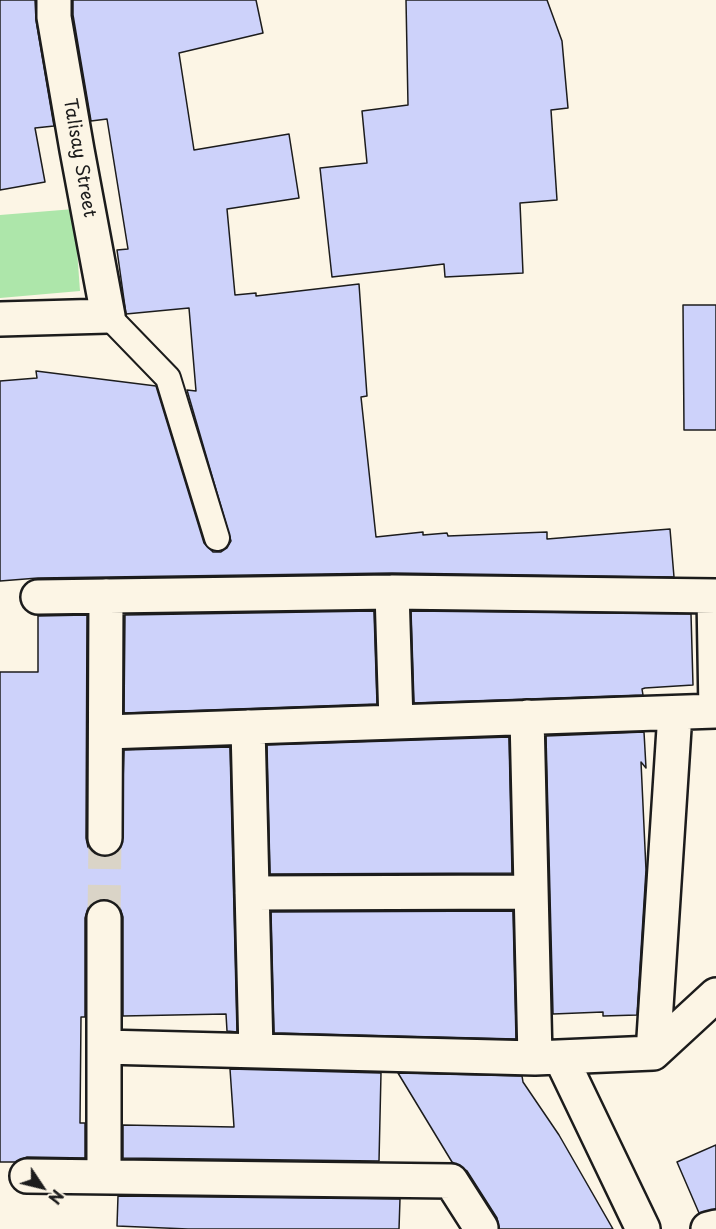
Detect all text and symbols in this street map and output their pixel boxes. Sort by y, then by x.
street label: Talisay Street [58,97,100,219]
north arrow [12,1157,72,1217]
text: N [43,1185,70,1209]

